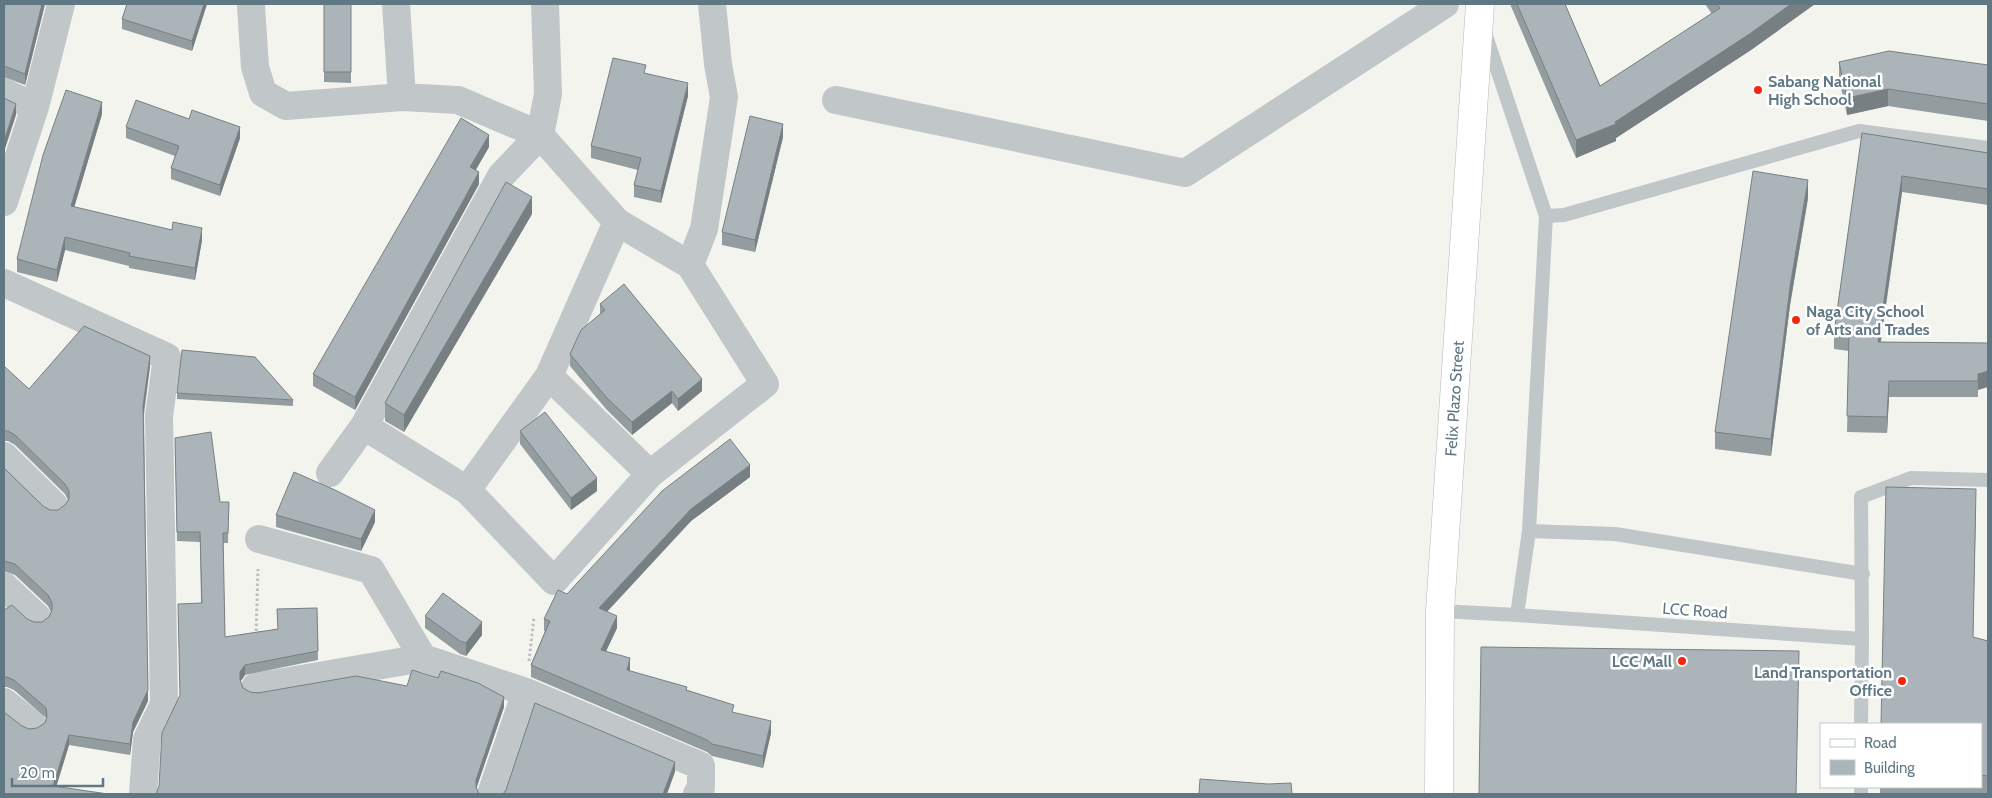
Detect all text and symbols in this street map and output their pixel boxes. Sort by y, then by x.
place label: Sabang National High School [1768,72,1881,109]
marker: Sabang National High School [1752,84,1764,96]
place label: Naga City School of Arts and Trades [1806,302,1930,339]
marker: Naga City School of Arts and Trades [1790,314,1802,326]
street label: Felix Plazo Street [1441,340,1468,457]
street label: LCC Road [1662,599,1728,622]
place label: LCC Mall [1612,652,1672,671]
marker: LCC Mall [1676,655,1688,667]
place label: Land Transportation Office [1754,663,1892,700]
marker: Land Transportation Office [1896,675,1908,687]
legend [1820,723,1982,788]
text: Road [1864,734,1897,752]
scale bar [12,756,104,788]
text: Building [1864,759,1915,777]
text: 20 m [20,764,55,782]

